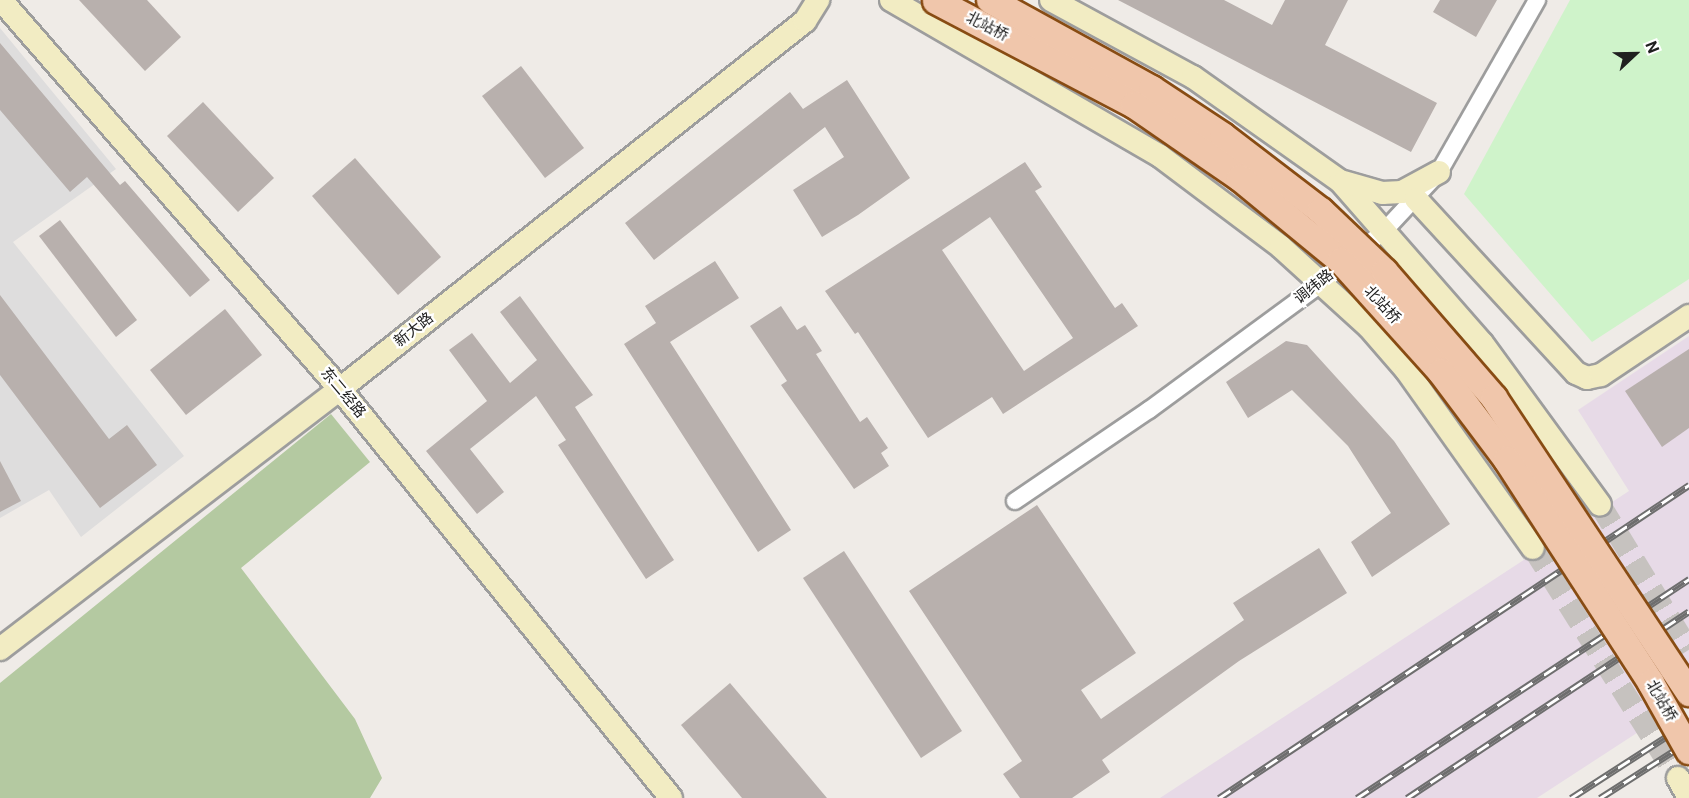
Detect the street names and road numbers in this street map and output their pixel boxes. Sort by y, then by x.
street label: 北站桥 [963,9,1011,45]
street label: 调纬路 [1291,266,1337,308]
street label: 北站桥 [1360,282,1404,328]
street label: 新大路 [391,309,437,351]
street label: 东二经路 [317,364,369,422]
street label: 北站桥 [1642,677,1680,725]

